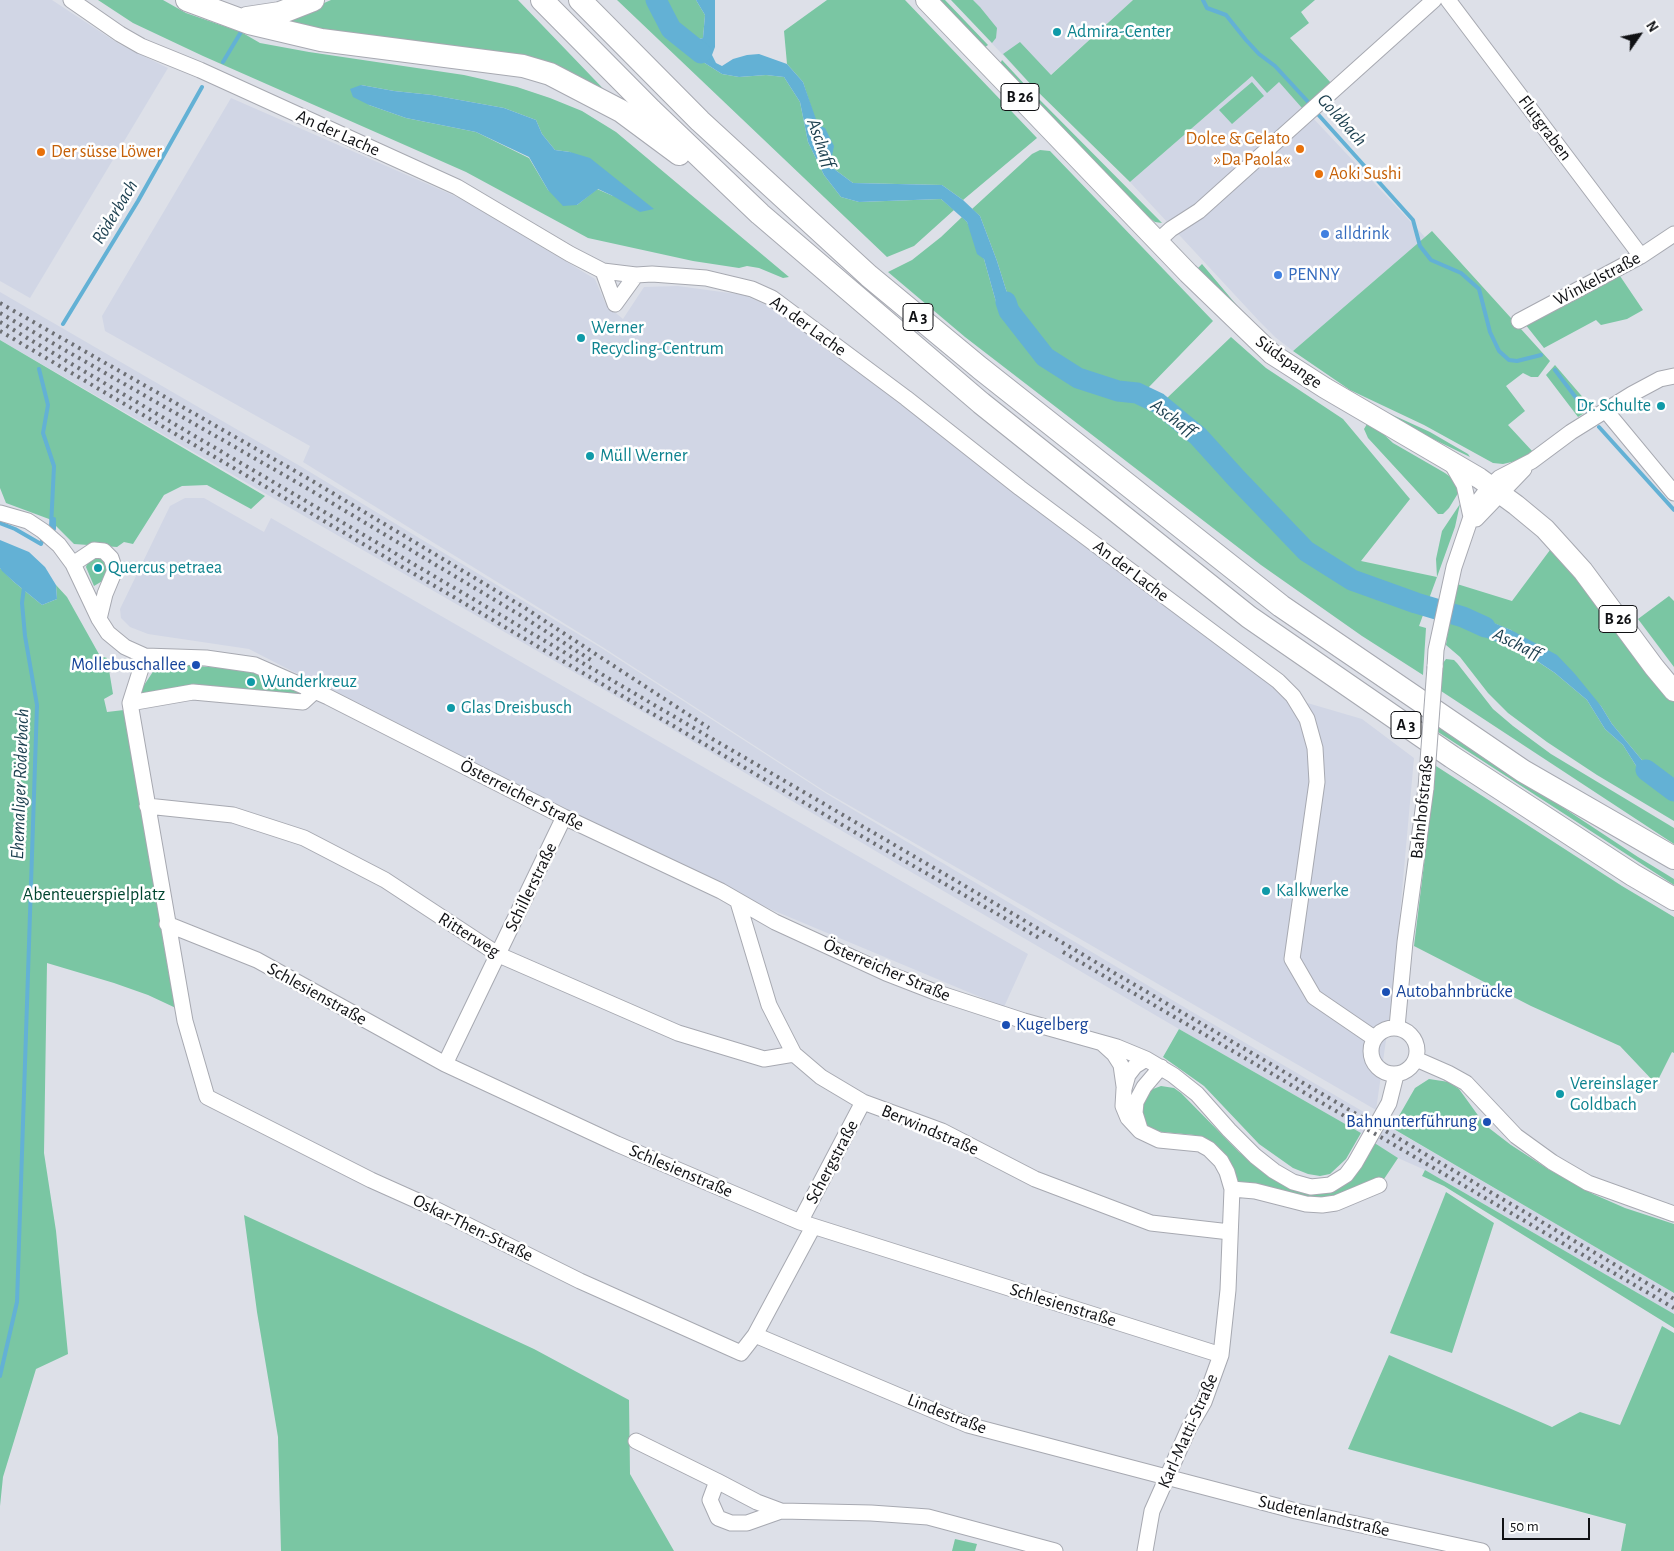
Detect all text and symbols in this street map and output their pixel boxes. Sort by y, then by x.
north arrow [1614,10,1664,60]
text: N [1643,19,1660,35]
place label: Admira-Center [1067,21,1171,43]
marker: Admira-Center [1051,26,1063,38]
road number: B 26 [1001,84,1039,110]
water label: Goldbach [1312,89,1372,151]
street label: Flutgraben [1513,91,1577,165]
street label: An der Lache [293,105,383,161]
water label: Aschaff [802,115,840,171]
place label: Dolce & Gelato »Da Paola« [1186,128,1290,170]
place label: Der süsse Löwer [51,141,162,163]
marker: Dolce & Gelato »Da Paola« [1294,143,1306,155]
marker: Der süsse Löwer [35,146,47,158]
place label: Aoki Sushi [1329,163,1402,185]
marker: Aoki Sushi [1313,168,1325,180]
water label: Röderbach [87,176,143,248]
place label: alldrink [1335,223,1389,245]
marker: alldrink [1319,228,1331,240]
street label: Winkelstraße [1550,247,1644,311]
place label: PENNY [1288,264,1340,286]
marker: PENNY [1272,269,1284,281]
street label: An der Lache [766,291,850,361]
road number: A 3 [903,304,933,330]
place label: Werner Recycling-Centrum [591,317,724,359]
street label: Südspange [1251,331,1327,393]
marker: Werner Recycling-Centrum [575,332,587,344]
water label: Aschaff [1146,394,1200,442]
place label: Dr. Schulte [1576,395,1651,417]
marker: Dr. Schulte [1655,400,1667,412]
place label: Müll Werner [600,445,688,467]
marker: Müll Werner [584,450,596,462]
street label: An der Lache [1089,536,1173,606]
place label: Quercus petraea [108,557,222,579]
marker: Quercus petraea [92,562,104,574]
road number: B 26 [1599,606,1637,632]
water label: Aschaff [1489,623,1545,665]
place label: Mollebuschallee [71,654,186,676]
marker: Mollebuschallee [190,659,202,671]
place label: Wunderkreuz [261,671,357,693]
marker: Wunderkreuz [245,676,257,688]
place label: Glas Dreisbusch [461,697,572,719]
marker: Glas Dreisbusch [445,702,457,714]
water label: Ehemaliger Röderbach [6,708,34,860]
road number: A 3 [1391,712,1421,738]
street label: Bahnhofstraße [1406,754,1438,860]
street label: Österreicher Straße [457,755,587,835]
street label: Schillerstraße [500,839,562,935]
place label: Kalkwerke [1276,880,1349,902]
park label: Abenteuerspielplatz [23,884,165,906]
marker: Kalkwerke [1260,885,1272,897]
street label: Ritterweg [434,908,504,962]
street label: Österreicher Straße [820,933,954,1007]
street label: Schlesienstraße [263,958,371,1030]
place label: Autobahnbrücke [1396,981,1513,1003]
marker: Autobahnbrücke [1380,986,1392,998]
place label: Kugelberg [1016,1014,1088,1036]
marker: Kugelberg [1000,1019,1012,1031]
place label: Vereinslager Goldbach [1570,1073,1658,1116]
marker: Vereinslager Goldbach [1554,1088,1566,1100]
street label: Berwindstraße [878,1100,982,1160]
place label: Bahnunterführung [1346,1111,1477,1133]
street label: Schergstraße [801,1116,863,1208]
marker: Bahnunterführung [1481,1116,1493,1128]
street label: Schlesienstraße [626,1139,736,1203]
street label: Oskar-Then-Straße [409,1190,537,1266]
street label: Schlesienstraße [1007,1279,1119,1331]
street label: Karl-Matti-Straße [1153,1370,1223,1492]
street label: Lindestraße [904,1389,990,1439]
street label: Sudetenlandstraße [1256,1490,1392,1542]
scale bar [1504,1508,1592,1540]
text: 50 m [1510,1519,1539,1534]

